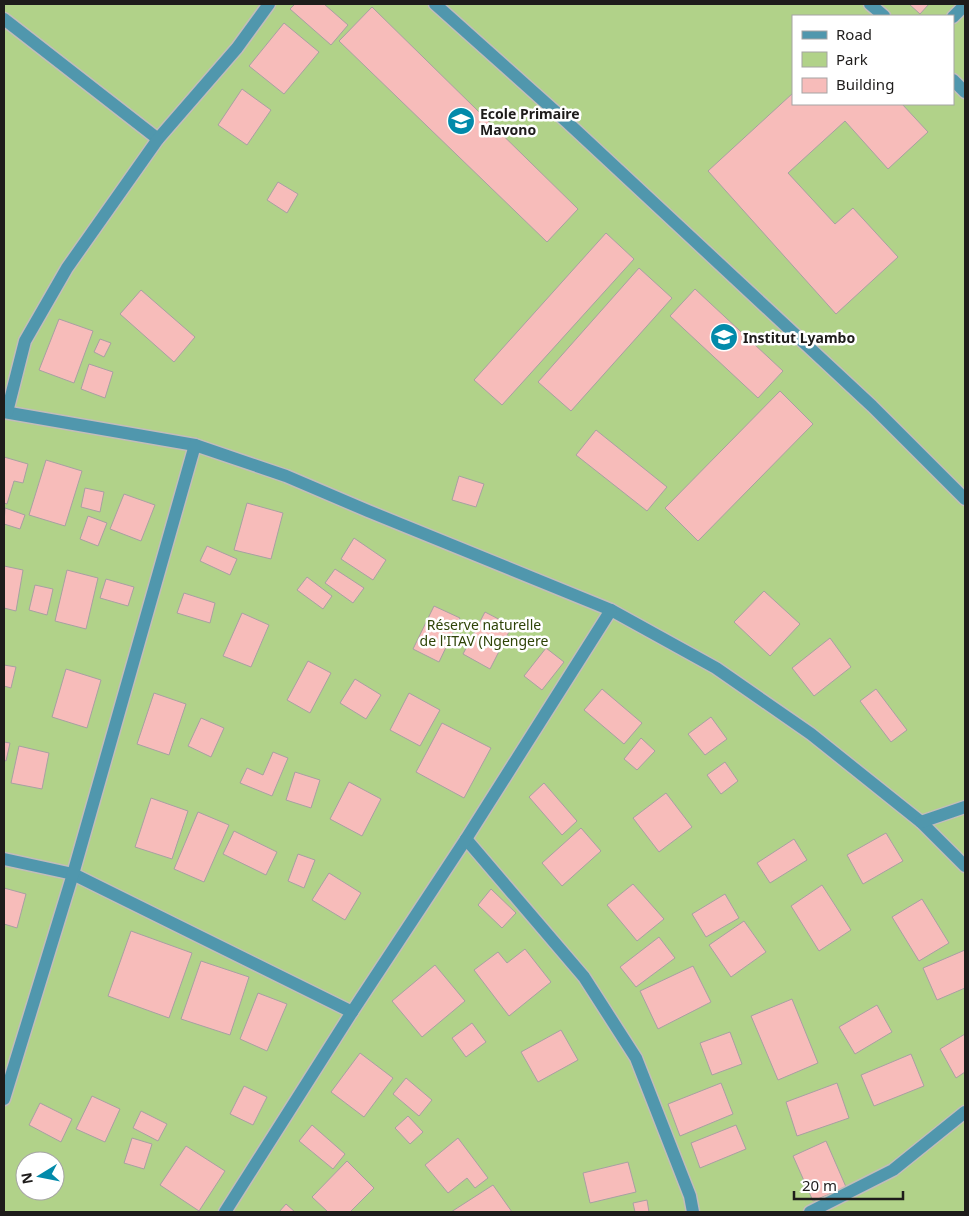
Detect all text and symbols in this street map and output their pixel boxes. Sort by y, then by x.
legend [792,15,954,105]
text: Road [836,24,872,44]
text: Park [836,49,868,69]
text: Building [836,74,894,94]
place label: Ecole Primaire Mavono [480,104,580,139]
school or university icon: Ecole Primaire Mavono [446,106,476,136]
school or university icon: Institut Lyambo [709,322,739,352]
place label: Institut Lyambo [743,328,855,347]
park label: Réserve naturelle de l'ITAV (Ngengere [420,615,548,650]
north arrow [15,1151,65,1201]
scale bar [794,1168,903,1200]
text: N [16,1171,37,1186]
text: 20 m [802,1175,837,1195]

